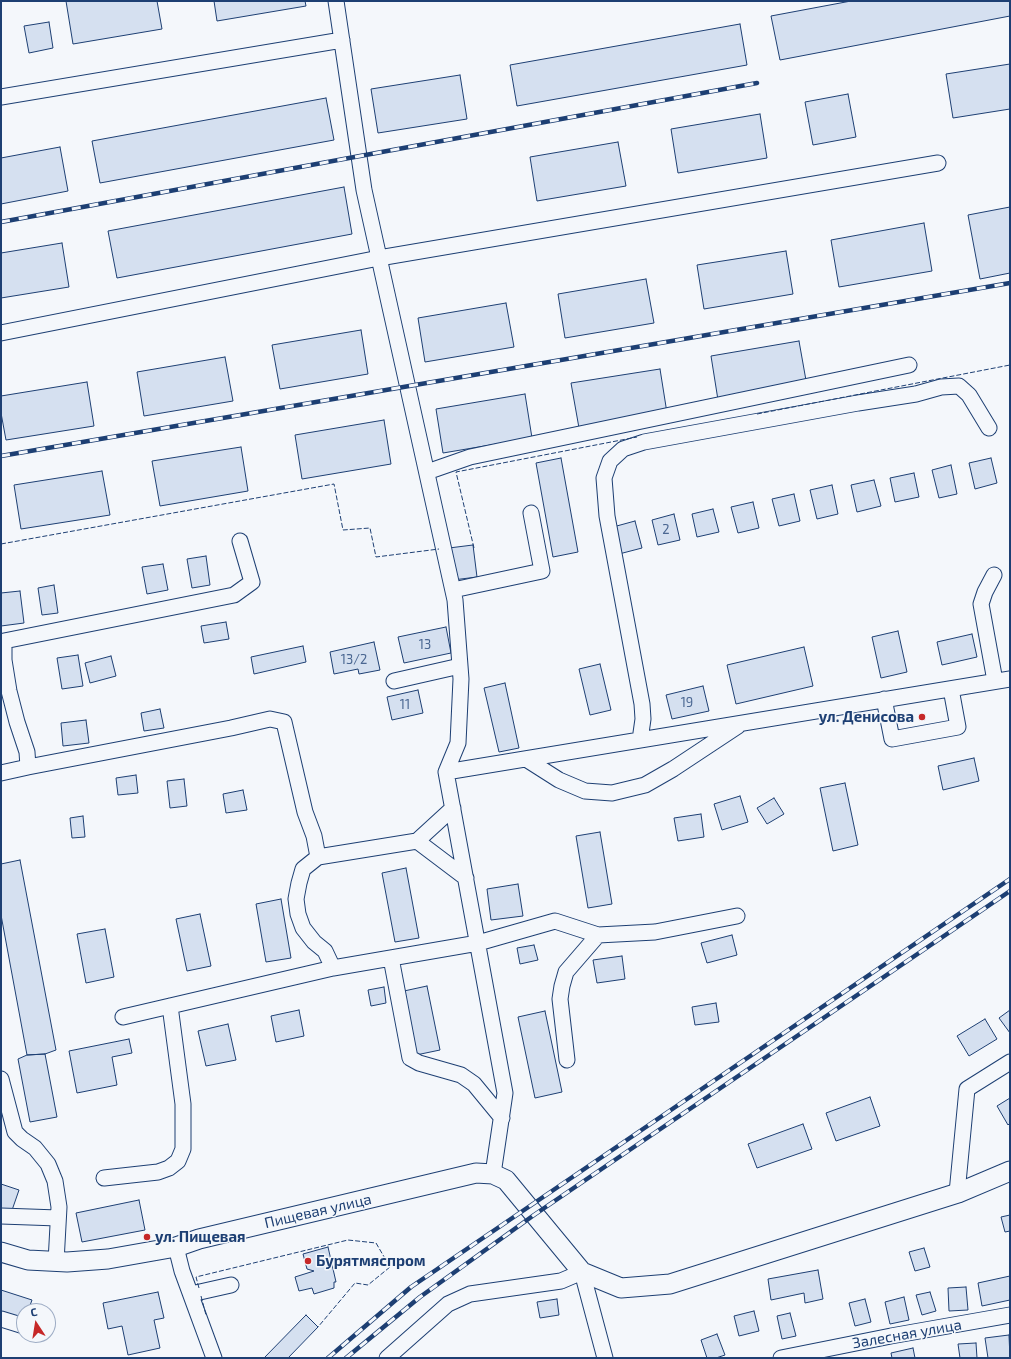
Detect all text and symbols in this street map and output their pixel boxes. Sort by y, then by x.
house number: 2 [662,522,670,538]
house number: 13 [419,637,431,653]
house number: 13/2 [341,652,367,668]
house number: 19 [681,695,693,711]
house number: 11 [400,697,410,713]
place label: ул. Денисова [819,708,914,726]
marker: ул. Денисова [917,712,927,722]
street label: Пищевая улица [263,1190,373,1232]
place label: ул. Пищевая [155,1228,246,1246]
marker: ул. Пищевая [142,1232,152,1242]
place label: Бурятмяспром [316,1252,426,1270]
marker: Бурятмяспром [303,1256,313,1266]
north arrow [16,1303,56,1343]
text: С [29,1305,38,1319]
street label: Залесная улица [851,1316,963,1352]

